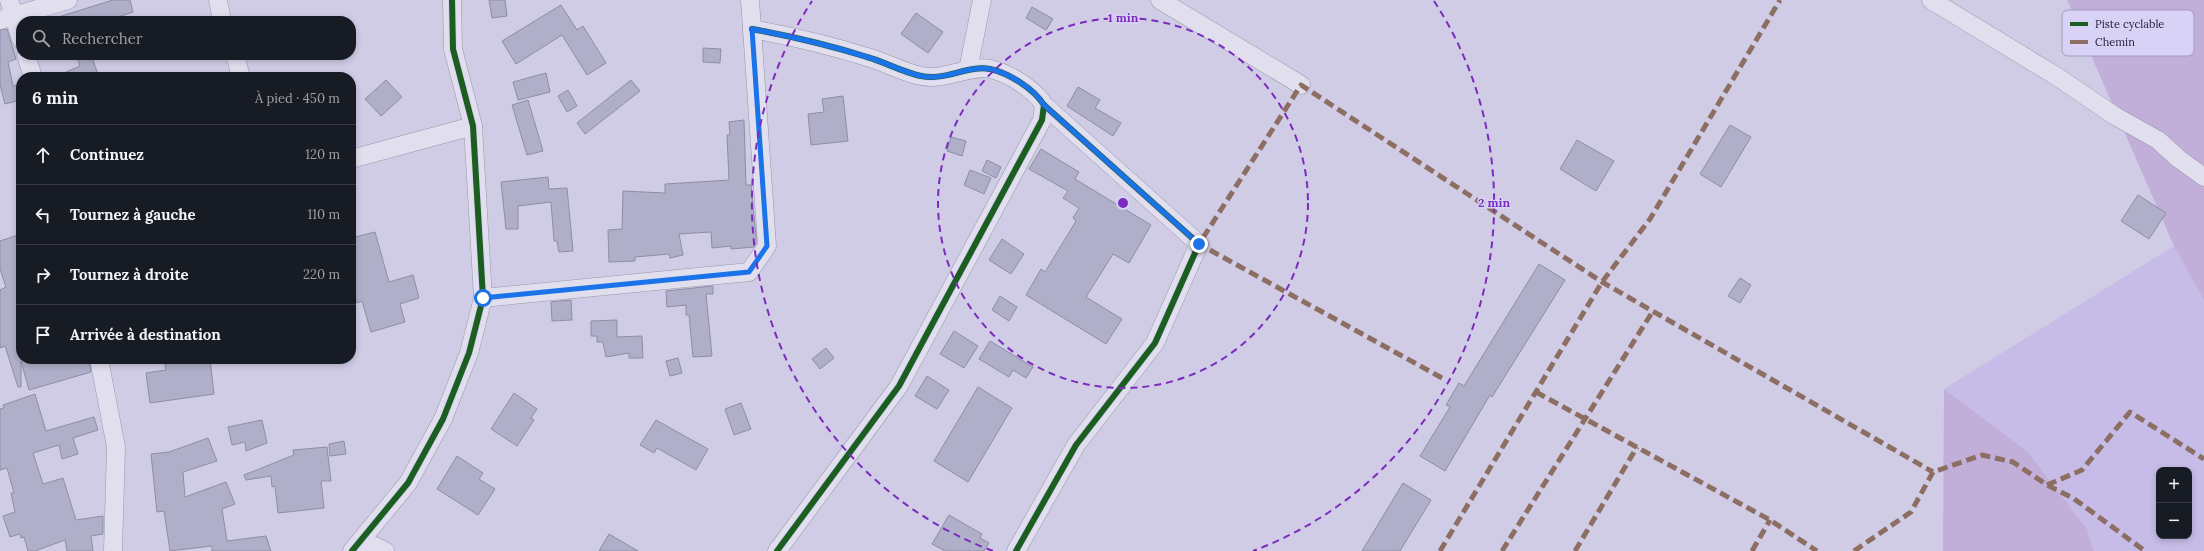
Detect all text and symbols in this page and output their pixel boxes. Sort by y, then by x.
text: 1 min [1108,10,1139,25]
legend [2062,10,2194,56]
search box [16,16,356,60]
text: Piste cyclable [2095,17,2164,31]
icon: search [30,27,52,49]
text: Rechercher [62,29,142,48]
text: Chemin [2095,35,2135,49]
text: 6 min [32,87,78,109]
text: À pied · 450 m [255,90,340,107]
icon: ahead [32,144,54,166]
text: Continuez [70,145,144,164]
text: 120 m [305,146,340,163]
text: 2 min [1478,195,1510,210]
centre of rings [1116,196,1130,210]
icon: left [32,204,54,226]
text: Tournez à gauche [70,205,196,224]
text: 110 m [307,206,340,223]
route end [1190,235,1208,253]
icon: right [32,264,54,286]
text: Tournez à droite [70,265,189,284]
text: 220 m [303,266,340,283]
route start [474,289,492,307]
icon: arrive [32,324,54,346]
text: Arrivée à destination [70,325,221,344]
map controls [2156,467,2192,539]
button: + [2156,467,2192,503]
button: − [2156,503,2192,539]

